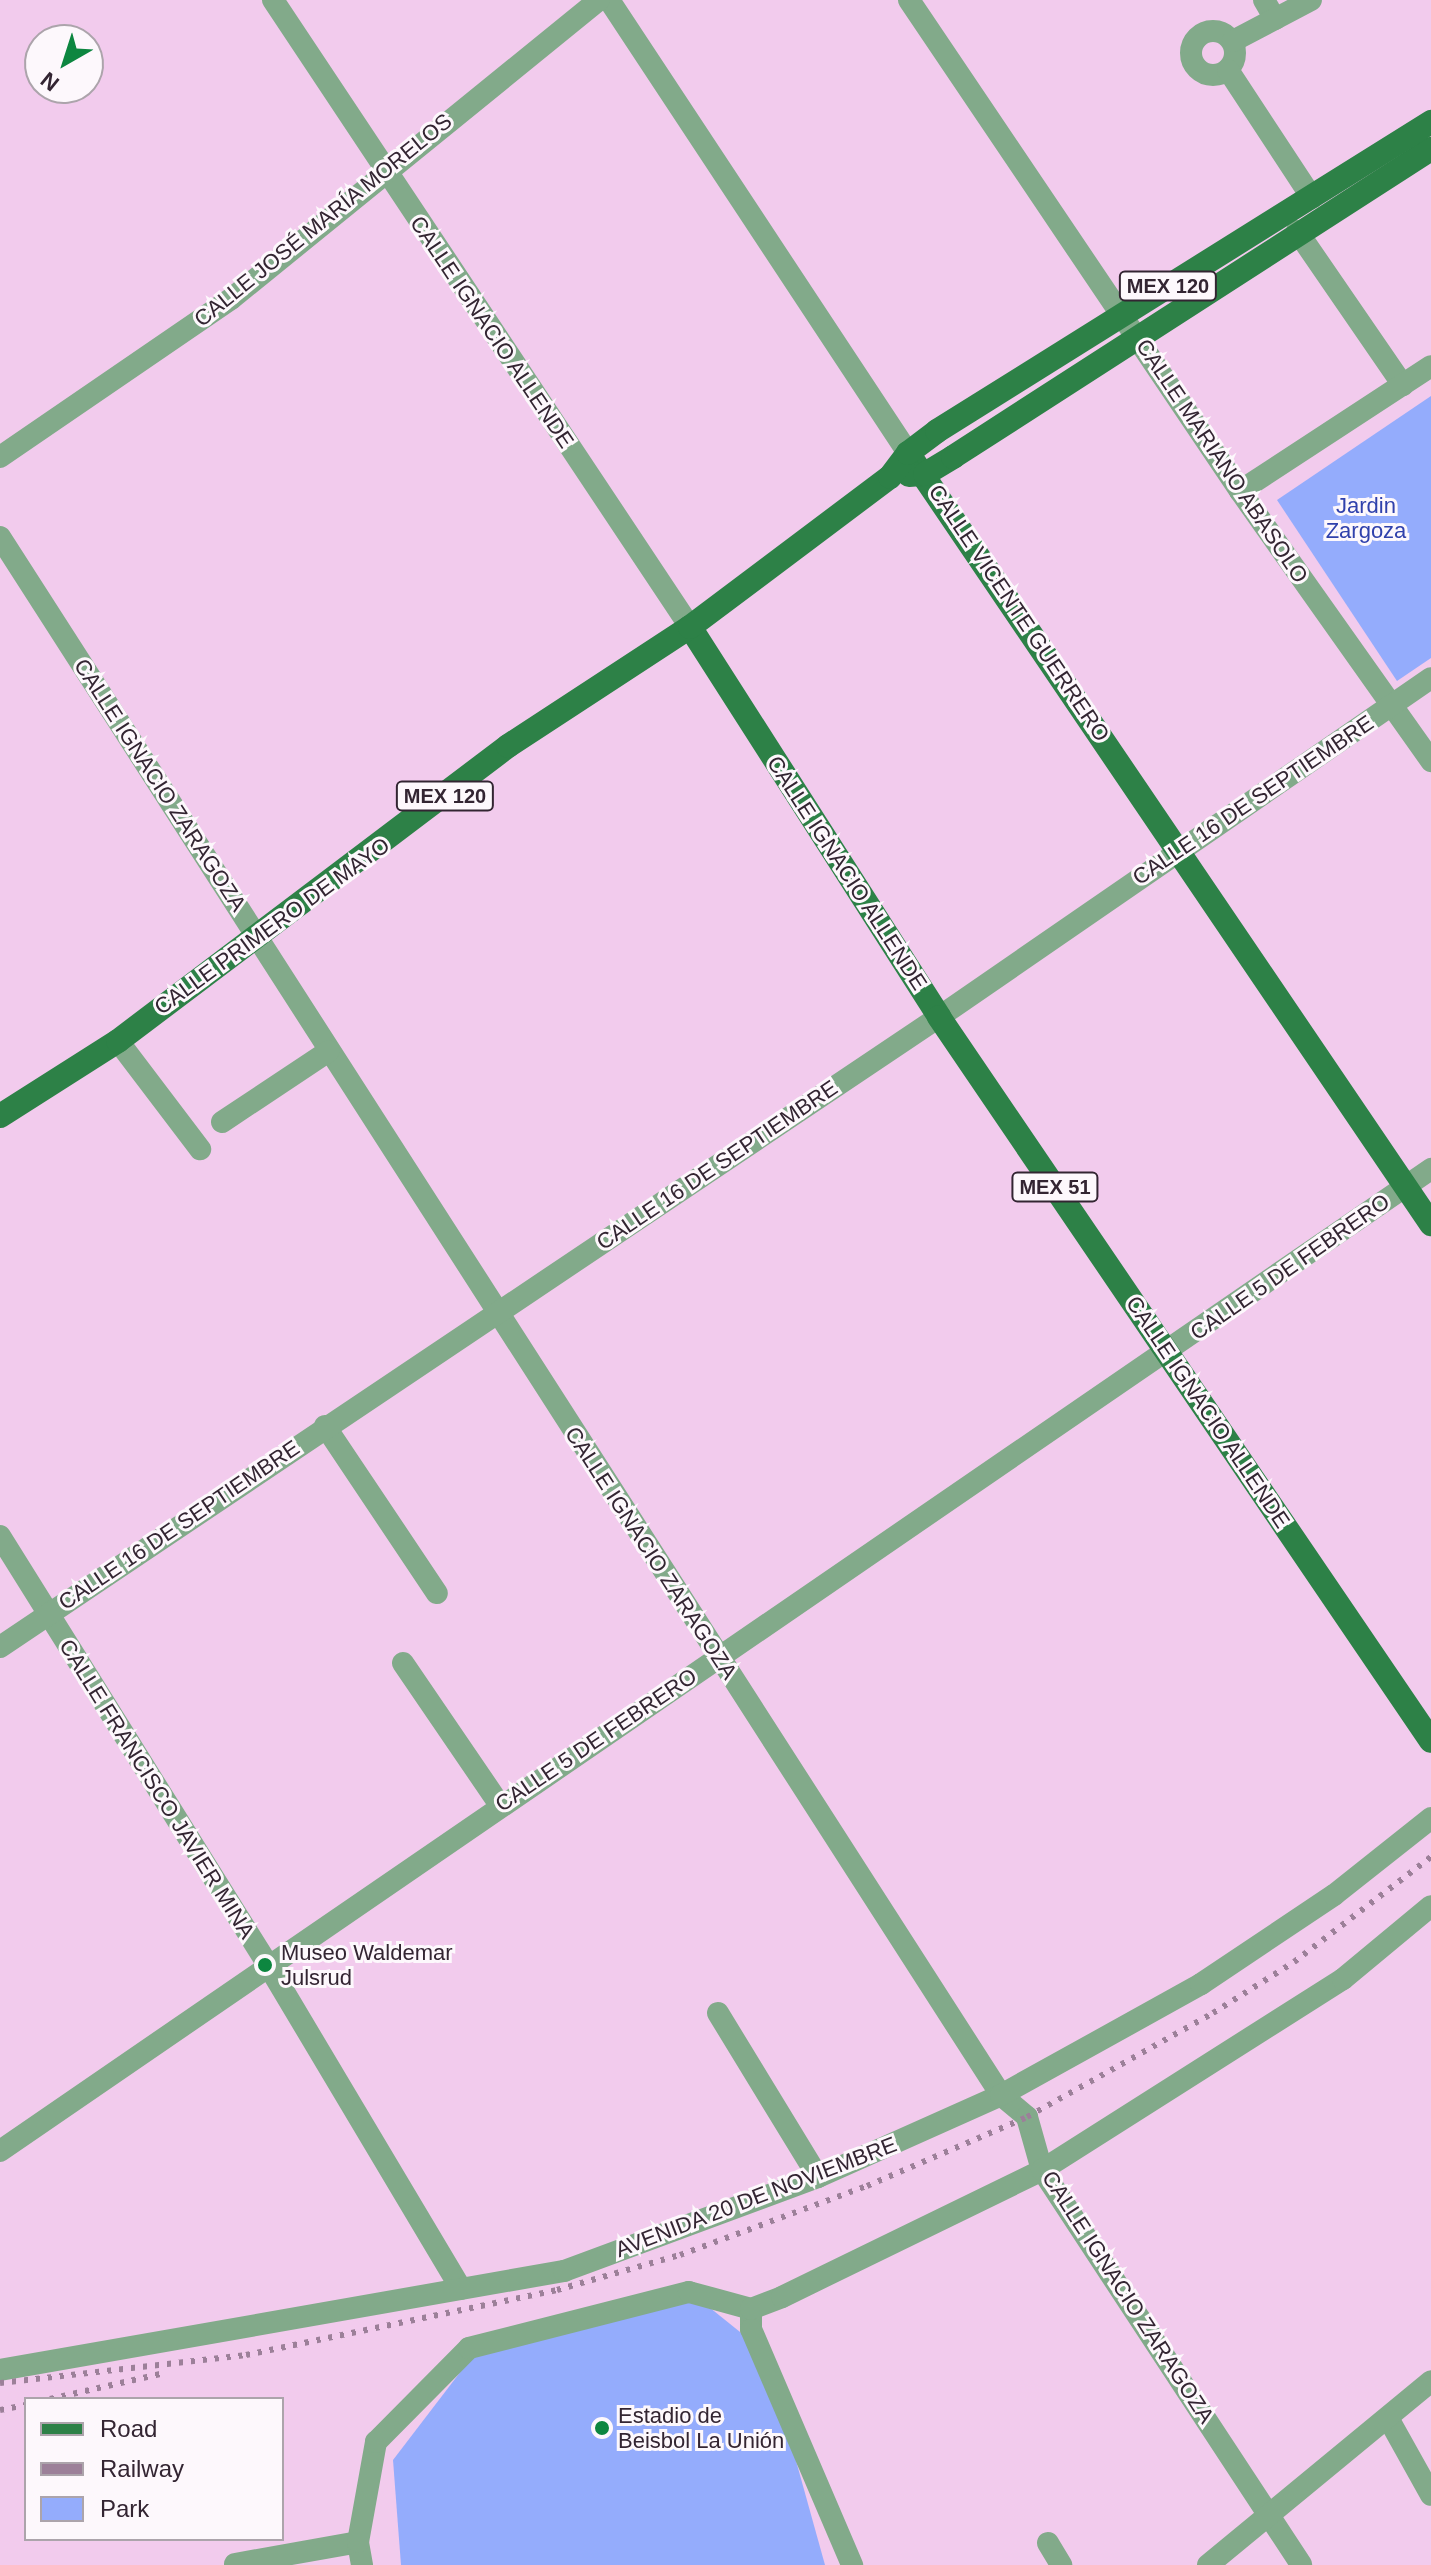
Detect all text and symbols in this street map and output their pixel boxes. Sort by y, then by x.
north arrow [24,24,104,104]
text: N [36,67,64,96]
street label: CALLE JOSÉ MARÍA MORELOS [188,107,458,333]
street label: CALLE IGNACIO ALLENDE [404,211,580,453]
road number: MEX 120 [1118,270,1218,302]
street label: CALLE MARIANO ABASOLO [1130,334,1314,588]
street label: CALLE VICENTE GUERRERO [923,479,1115,747]
park label: Jardin Zargoza [1326,492,1406,544]
street label: CALLE IGNACIO ZARAGOZA [68,654,252,916]
street label: CALLE 16 DE SEPTIEMBRE [1128,709,1378,891]
street label: CALLE IGNACIO ALLENDE [761,750,933,996]
road number: MEX 120 [395,780,495,812]
street label: CALLE PRIMERO DE MAYO [149,832,395,1020]
street label: CALLE 16 DE SEPTIEMBRE [592,1074,842,1256]
road number: MEX 51 [1011,1171,1099,1203]
street label: CALLE 5 DE FEBRERO [1185,1188,1395,1346]
street label: CALLE IGNACIO ALLENDE [1120,1291,1296,1533]
street label: CALLE IGNACIO ZARAGOZA [559,1422,743,1684]
street label: CALLE 16 DE SEPTIEMBRE [54,1434,304,1616]
street label: CALLE FRANCISCO JAVIER MINA [54,1634,260,1944]
street label: CALLE 5 DE FEBRERO [490,1663,702,1817]
place label: Museo Waldemar Julsrud [281,1939,453,1990]
marker: Museo Waldemar Julsrud [256,1956,274,1974]
street label: AVENIDA 20 DE NOVIEMBRE [611,2131,901,2263]
street label: CALLE IGNACIO ZARAGOZA [1036,2166,1220,2428]
legend [24,2397,284,2541]
place label: Estadio de Beisbol La Unión [618,2402,784,2454]
text: Road [100,2415,157,2442]
marker: Estadio de Beisbol La Unión [593,2419,611,2437]
text: Railway [100,2455,184,2482]
text: Park [100,2495,149,2522]

